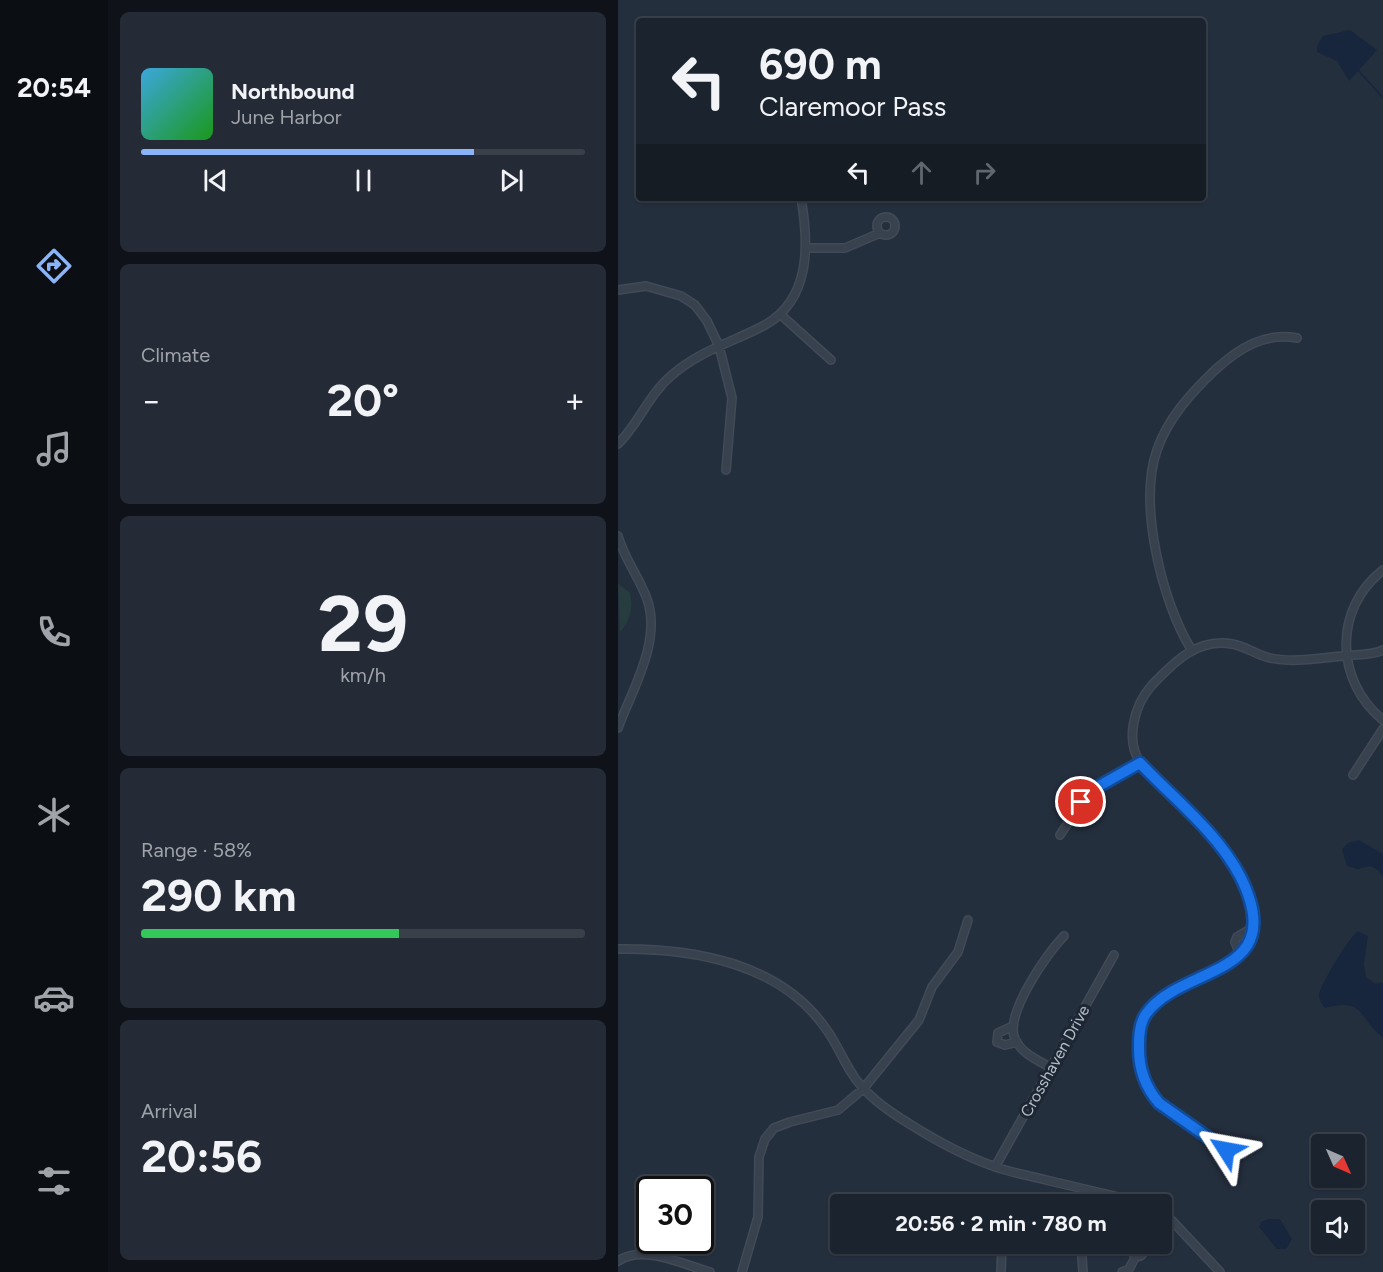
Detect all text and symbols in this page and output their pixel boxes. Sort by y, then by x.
text: 690 m [759,39,882,90]
icon: left [660,42,738,120]
text: 20:54 [17,71,91,104]
text: Northbound [231,78,355,105]
text: Claremoor Pass [759,90,946,123]
text: June Harbor [231,105,342,129]
icon: left [842,156,875,189]
icon: ahead [905,156,938,189]
icon: right [968,156,1001,189]
icon: previous [199,164,232,197]
icon: pause [347,164,380,197]
icon: next [495,164,528,197]
icon: directions [33,245,75,287]
text: Climate [141,343,210,367]
text: 20° [327,373,399,427]
text: − [141,381,162,420]
text: + [564,381,585,420]
icon: music [33,428,75,470]
text: 29 [318,577,408,671]
icon: phone [33,611,75,653]
text: km/h [340,663,386,687]
pin [1055,776,1106,827]
icon: arrive [1064,785,1097,818]
icon: climate [33,794,75,836]
text: Range · 58% [141,838,252,862]
text: 290 km [141,868,296,922]
icon: car [33,977,75,1019]
street label: Crosshaven Drive [1016,1002,1094,1120]
text: Arrival [141,1099,197,1123]
position arrow [1194,1118,1258,1182]
text: 20:56 [141,1129,262,1183]
north arrow [1311,1134,1365,1188]
map controls [1311,1134,1365,1254]
icon: filters [33,1160,75,1202]
speed limit sign: 30 [636,1176,714,1254]
button: sound [1311,1200,1365,1254]
text: 20:56 · 2 min · 780 m [895,1210,1107,1237]

